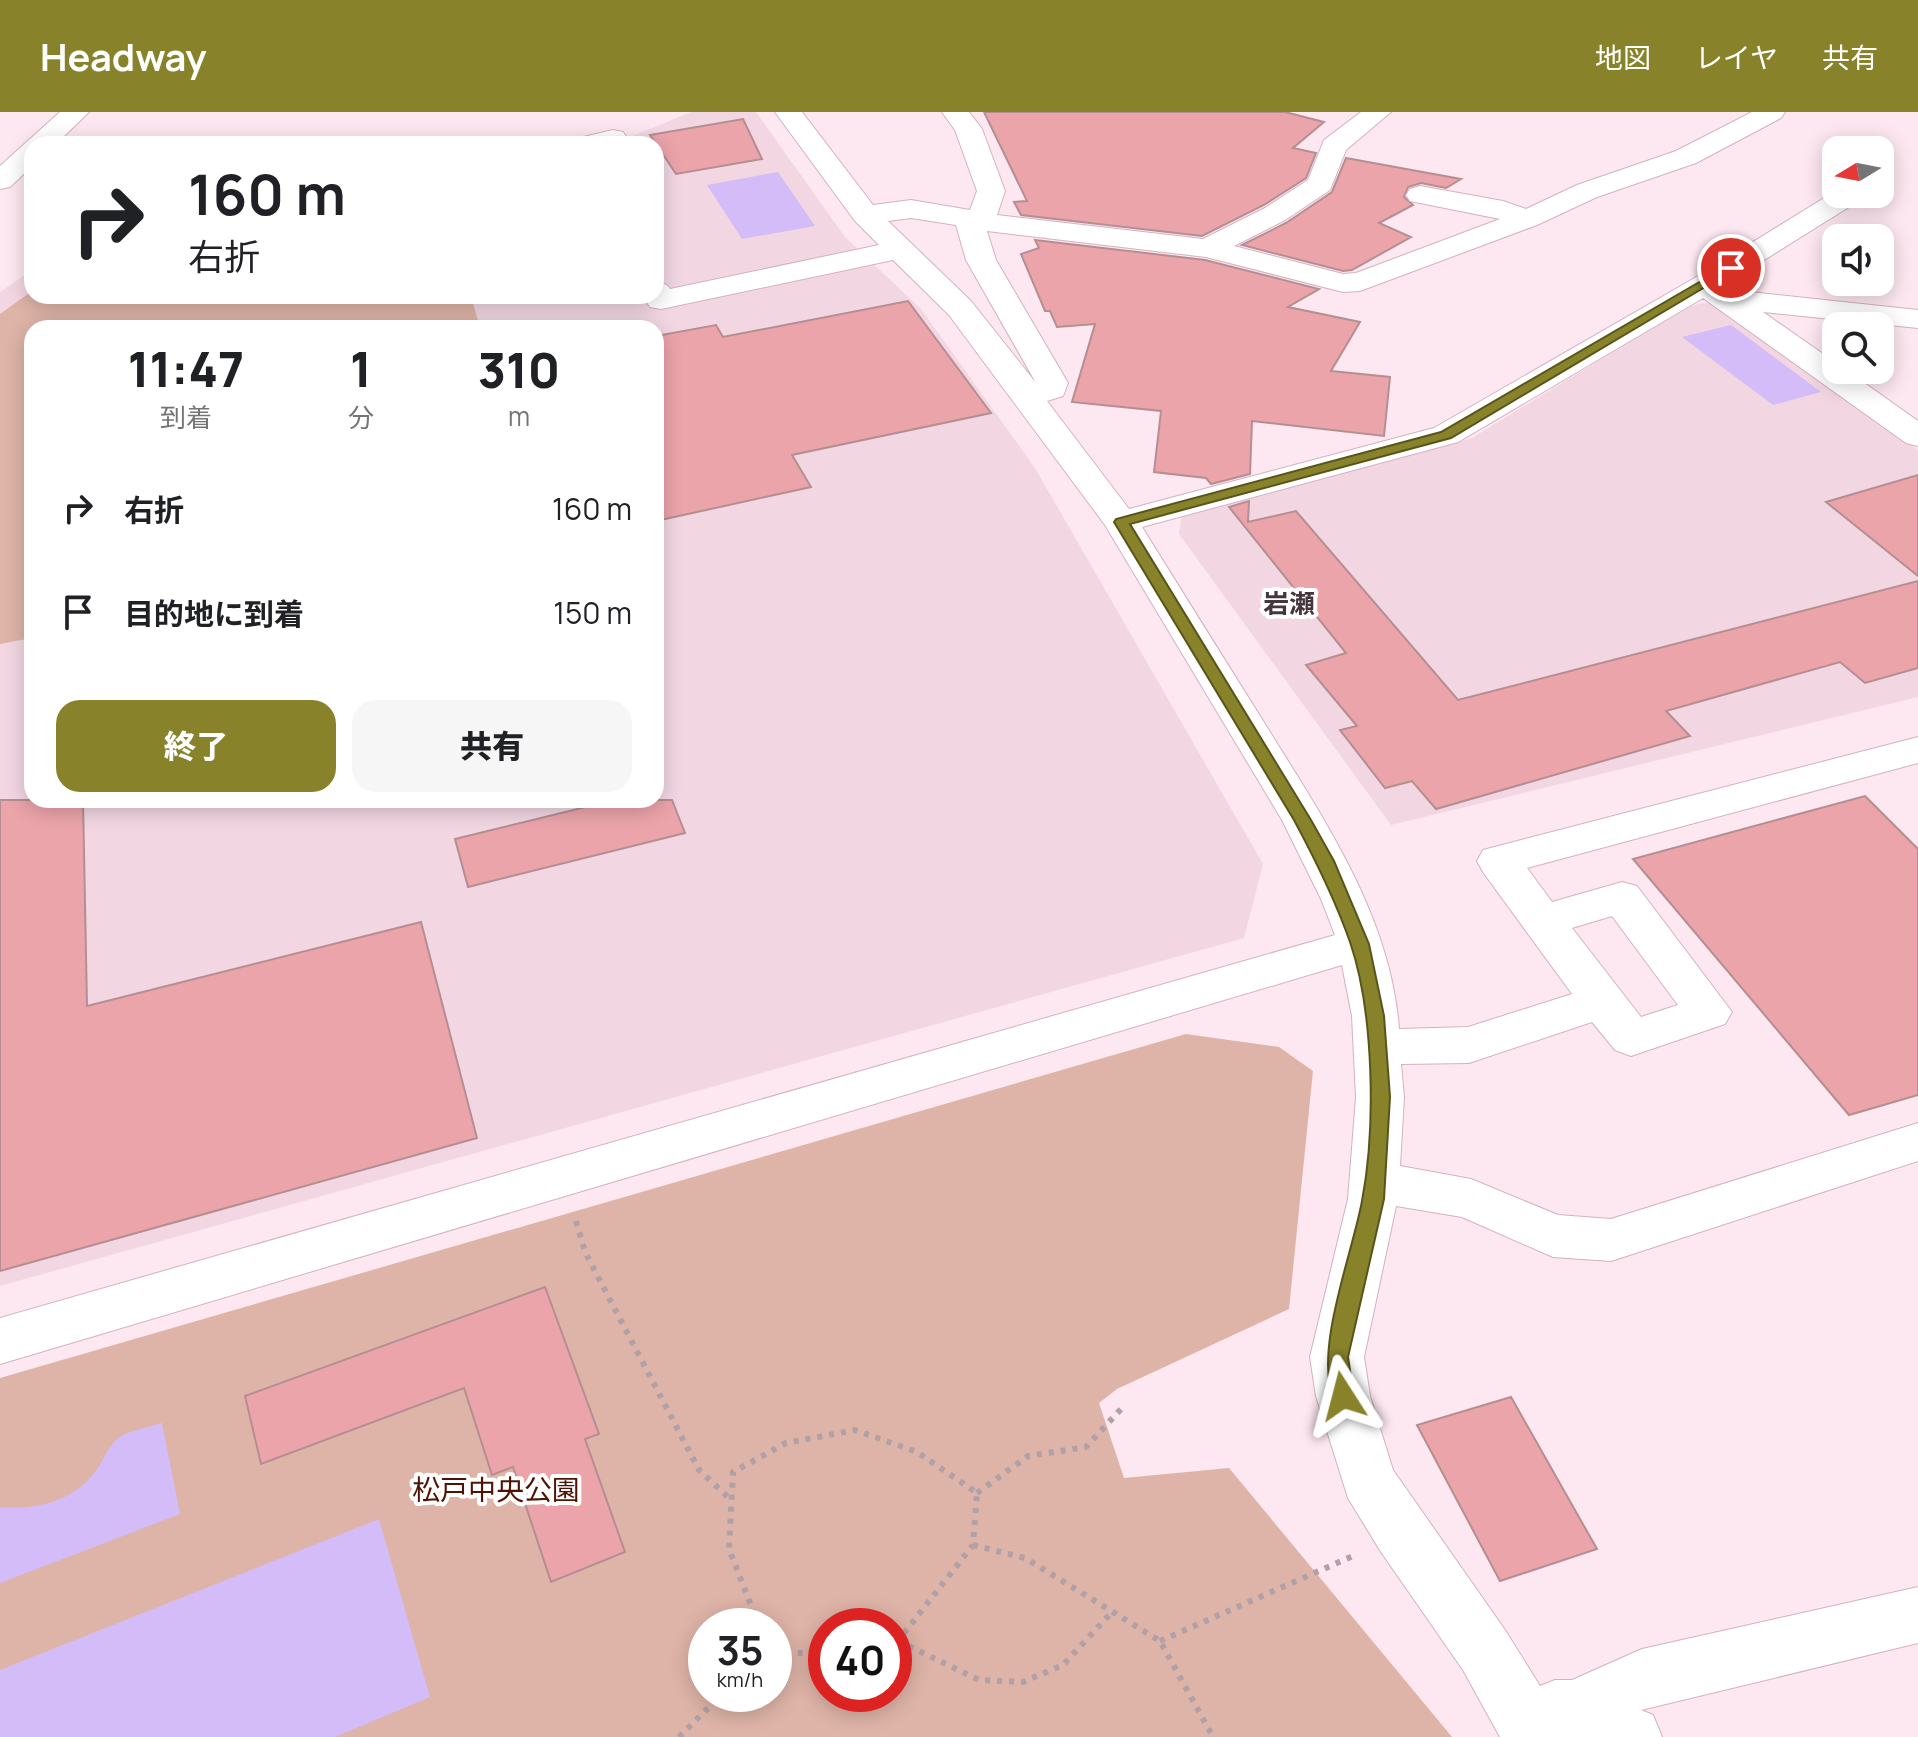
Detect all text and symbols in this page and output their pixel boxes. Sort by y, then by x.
text: Headway [40,30,207,82]
text: 地図 [1595,38,1651,76]
text: レイヤ [1695,38,1778,76]
text: 共有 [1822,38,1878,76]
north arrow [1822,136,1894,208]
map controls [1822,136,1894,384]
text: 160 m [188,155,346,232]
icon: right [56,168,160,272]
button: sound [1822,224,1894,296]
text: 右折 [188,232,260,281]
pin [1697,234,1765,302]
icon: arrive [1709,246,1753,290]
button: search [1822,312,1894,384]
text: 11:47 [128,336,244,401]
text: 1 [350,336,372,401]
text: 310 [478,337,560,402]
text: m [508,398,530,434]
text: 到着 [160,399,212,435]
text: 分 [348,399,374,435]
icon: right [56,486,100,530]
text: 160 m [552,488,632,529]
text: 右折 [124,489,184,530]
district label: 岩瀬 [1263,585,1315,621]
icon: arrive [56,590,100,634]
text: 150 m [553,592,632,633]
text: 目的地に到着 [124,593,304,634]
button: 終了 [56,700,336,792]
button: 共有 [352,700,632,792]
position arrow [1301,1354,1385,1438]
park label: 松戸中央公園 [412,1470,580,1508]
speed limit sign: 40 [808,1608,912,1712]
text: 35 [717,1622,763,1677]
text: km/h [717,1666,763,1693]

